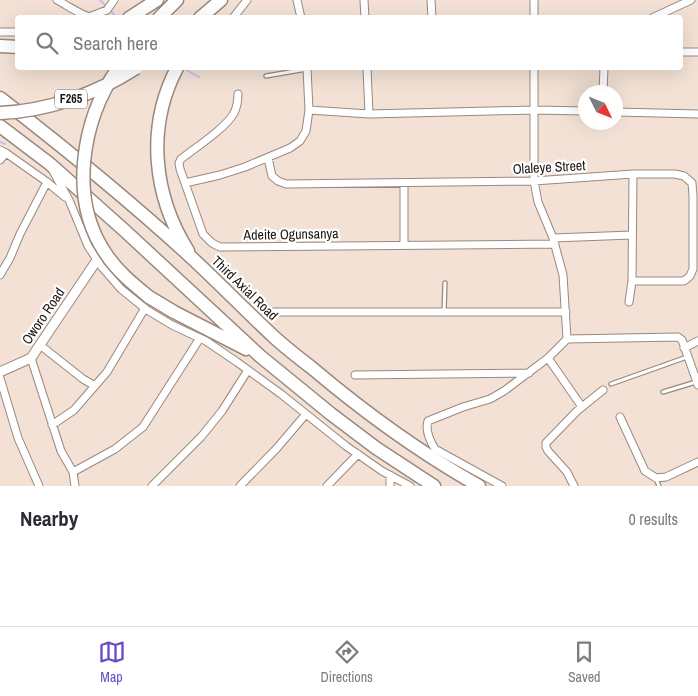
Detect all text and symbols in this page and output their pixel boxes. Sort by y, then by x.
search box [15,15,683,70]
icon: search [33,29,61,57]
text: Search here [73,30,158,56]
north arrow [578,85,623,130]
road number: F265 [55,90,87,108]
street label: Olaleye Street [512,156,586,178]
street label: Adeite Ogunsanya [242,224,339,244]
street label: Third Axial Road [208,252,282,324]
street label: Oworo Road [18,284,68,348]
text: Nearby [20,504,78,533]
text: 0 results [628,508,678,530]
tab: Map [98,638,126,686]
tab: Directions [321,638,373,686]
tab: Saved [568,638,600,686]

